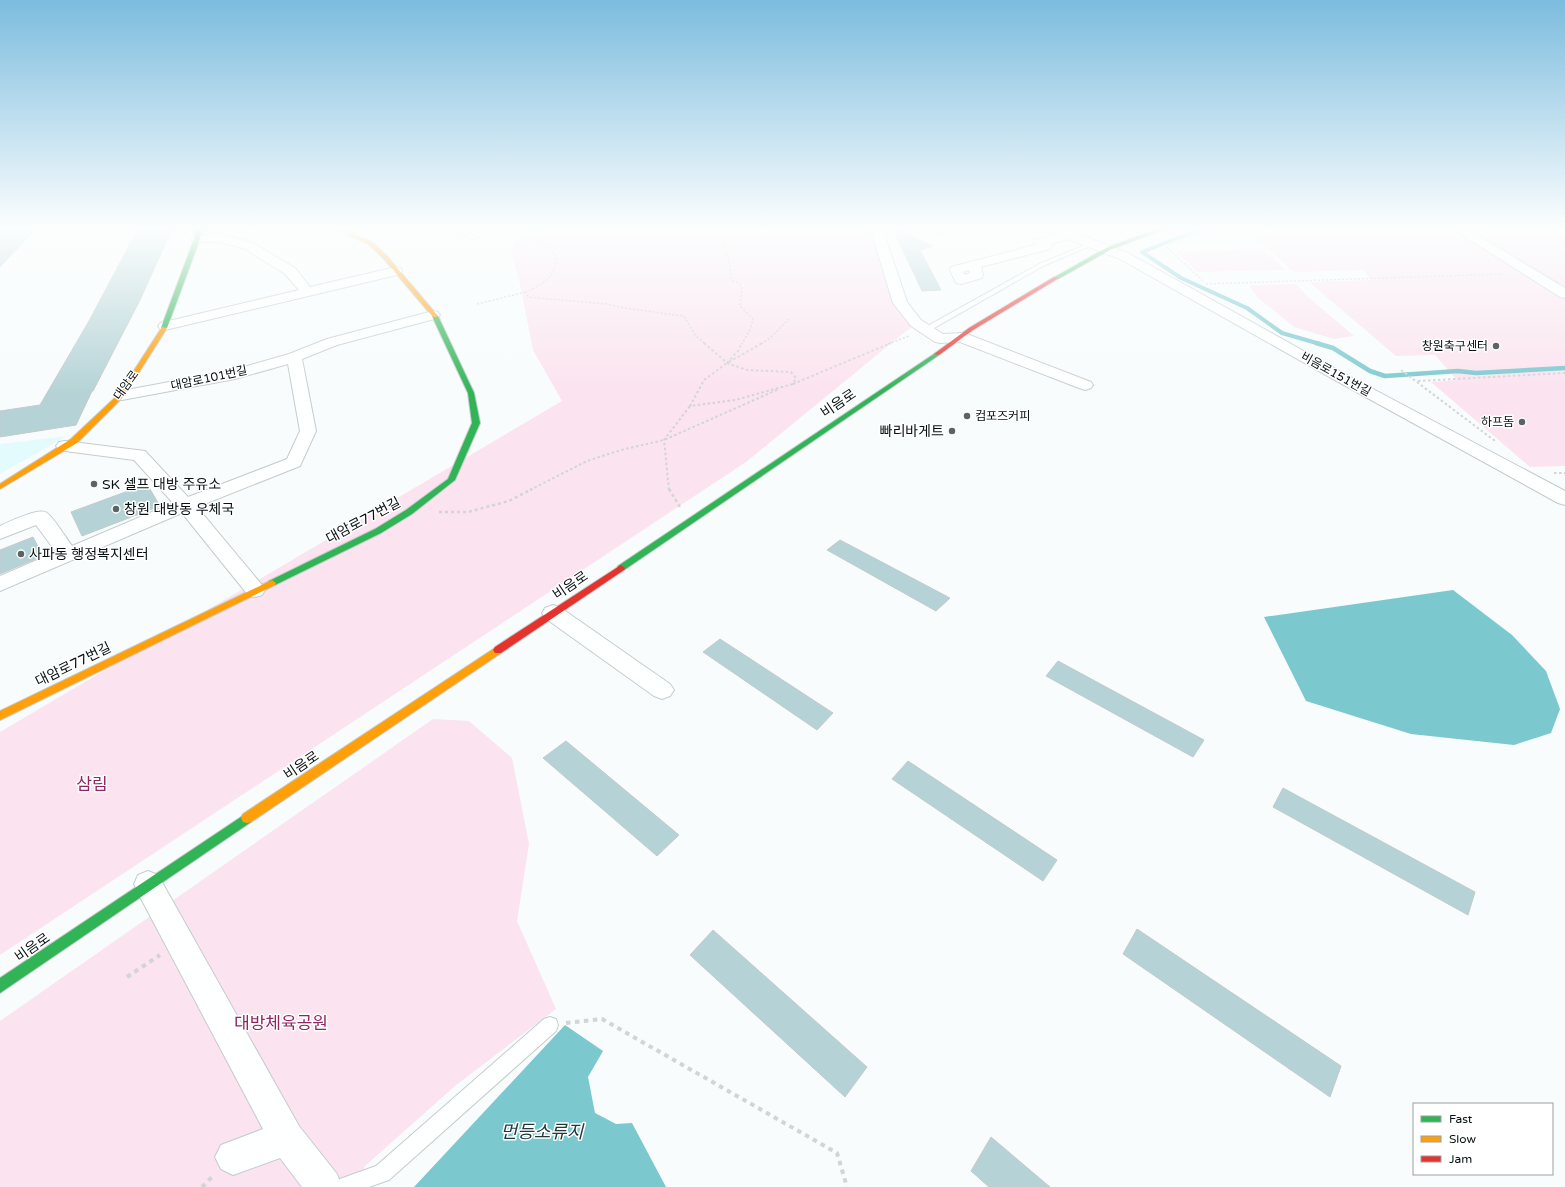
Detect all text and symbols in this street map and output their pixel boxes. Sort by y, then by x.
place label: 창원축구센터 [1422,339,1488,353]
marker: 창원축구센터 [1491,341,1501,351]
street label: 비음로151번길 [1299,349,1373,399]
street label: 대암로101번길 [169,363,249,393]
street label: 대암로 [111,367,141,403]
street label: 비음로 [818,385,859,421]
place label: 컴포즈커피 [975,409,1030,423]
marker: 컴포즈커피 [962,411,972,421]
place label: 하프돔 [1481,415,1514,429]
marker: 하프돔 [1517,417,1527,427]
place label: 빠리바게트 [880,423,944,440]
marker: 빠리바게트 [947,426,957,436]
place label: SK 셀프 대방 주유소 [102,476,221,493]
marker: SK 셀프 대방 주유소 [89,479,99,489]
street label: 대암로77번길 [323,494,403,547]
place label: 창원 대방동 우체국 [124,501,234,518]
marker: 창원 대방동 우체국 [111,504,121,514]
place label: 사파동 행정복지센터 [29,546,149,563]
marker: 사파동 행정복지센터 [16,549,26,559]
street label: 비음로 [550,567,591,603]
street label: 대암로77번길 [33,639,114,690]
street label: 비음로 [281,747,322,783]
park label: 삼림 [76,774,108,795]
street label: 비음로 [12,929,53,965]
park label: 대방체육공원 [234,1013,328,1034]
legend [1413,1103,1553,1175]
text: Fast [1449,1112,1473,1126]
water label: 먼등소류지 [501,1121,585,1143]
text: Slow [1449,1132,1476,1146]
text: Jam [1449,1152,1472,1166]

